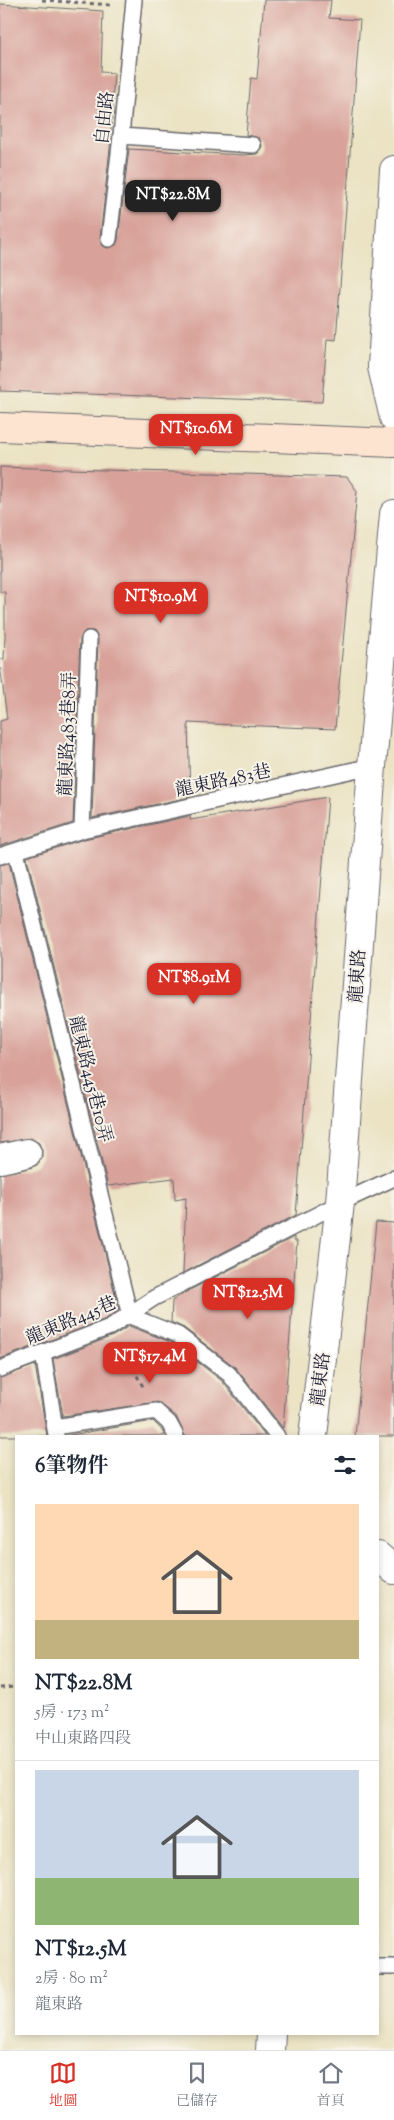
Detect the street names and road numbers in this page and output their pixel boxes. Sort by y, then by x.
street label: 自由路 [90,90,122,146]
street label: 龍東路483巷8弄 [54,671,84,797]
street label: 龍東路483巷 [173,759,274,805]
street label: 龍東路 [344,948,374,1004]
street label: 龍東路445巷10弄 [61,1013,117,1146]
street label: 龍東路445巷 [22,1291,121,1353]
street label: 龍東路 [306,1351,338,1408]

